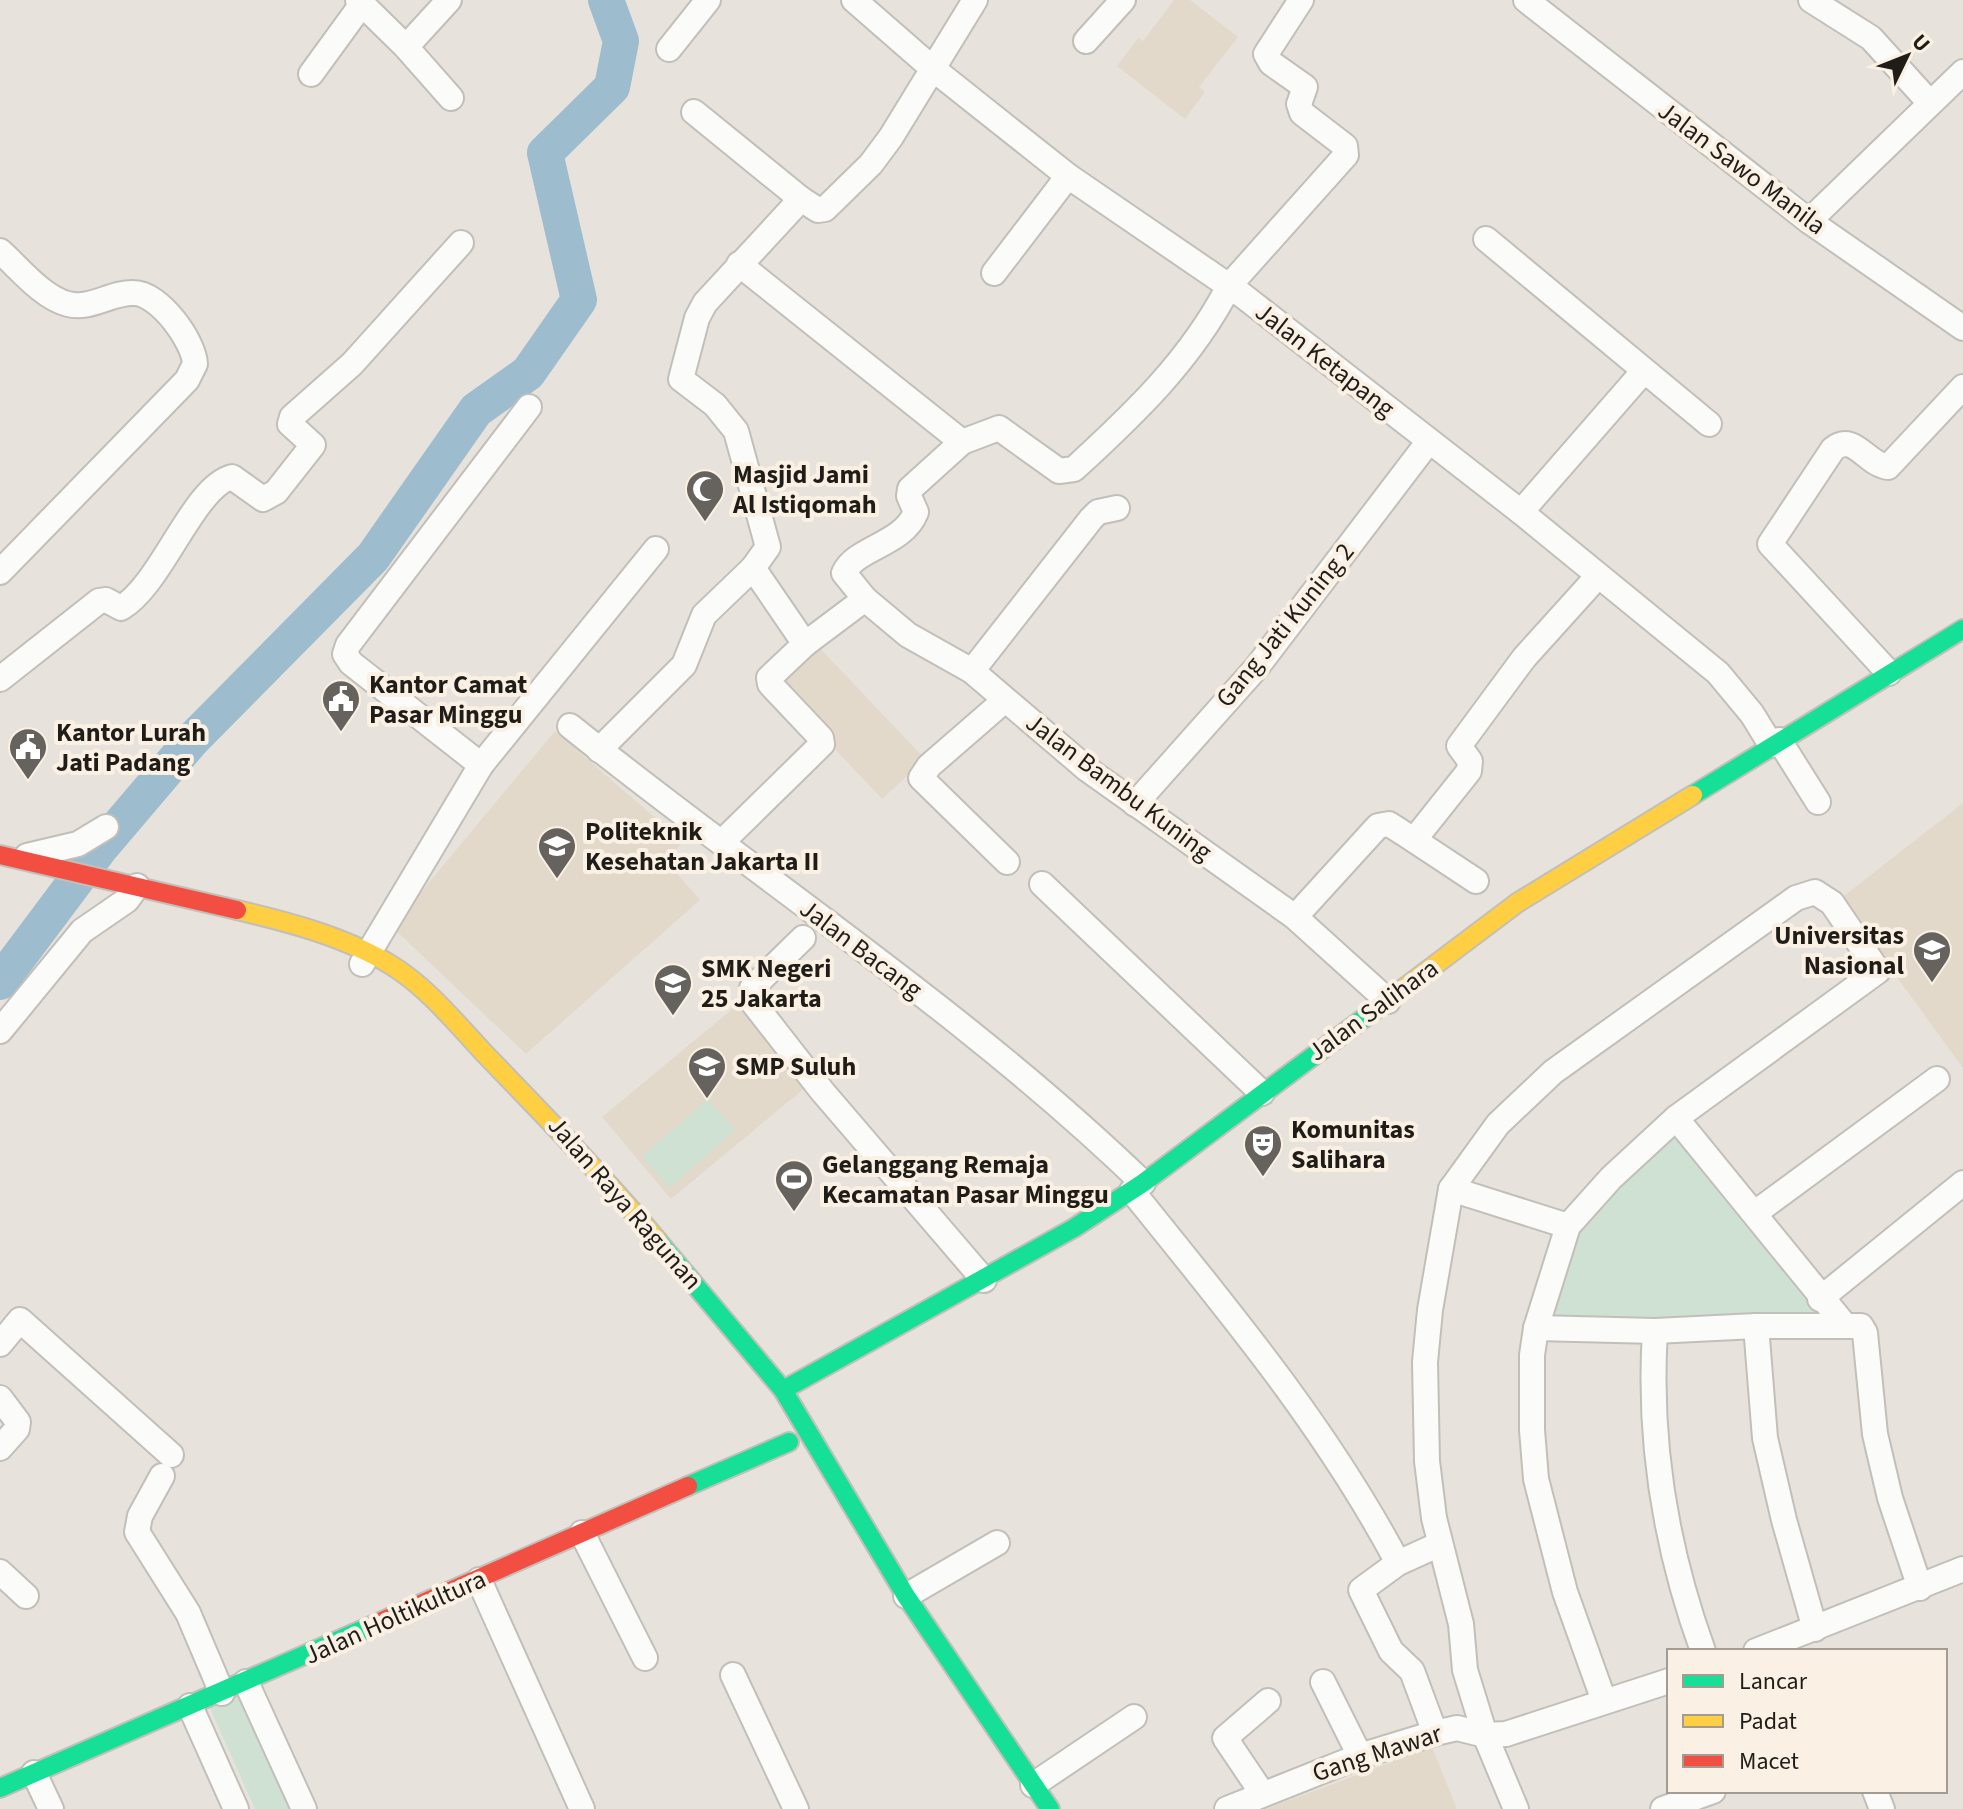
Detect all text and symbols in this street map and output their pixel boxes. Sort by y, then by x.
north arrow [1867,16,1947,96]
text: U [1904,27,1938,59]
street label: Jalan Sawo Manila [1650,92,1834,244]
street label: Jalan Ketapang [1247,294,1403,426]
place label: Masjid Jami Al Istiqomah [732,456,877,523]
mosque icon: Masjid Jami Al Istiqomah [684,468,726,523]
street label: Gang Jati Kuning 2 [1207,535,1363,715]
place label: Kantor Camat Pasar Minggu [369,666,527,733]
public building icon: Kantor Camat Pasar Minggu [320,678,362,733]
street label: Jalan Bambu Kuning [1018,704,1220,870]
place label: Kantor Lurah Jati Padang [56,714,206,781]
public building icon: Kantor Lurah Jati Padang [7,726,49,781]
place label: Politeknik Kesehatan Jakarta II [585,813,819,880]
school or university icon: Politeknik Kesehatan Jakarta II [536,825,578,880]
street label: Jalan Bacang [792,891,930,1007]
place label: Universitas Nasional [1774,917,1905,984]
school or university icon: Universitas Nasional [1911,929,1953,984]
place label: SMK Negeri 25 Jakarta [701,950,831,1017]
street label: Jalan Salihara [1300,950,1446,1070]
school or university icon: SMK Negeri 25 Jakarta [652,962,694,1017]
school or university icon: SMP Suluh [686,1045,728,1100]
place label: SMP Suluh [735,1048,856,1085]
street label: Jalan Raya Ragunan [539,1108,711,1298]
place label: Komunitas Salihara [1291,1111,1415,1178]
theatre icon: Komunitas Salihara [1242,1123,1284,1178]
place label: Gelanggang Remaja Kecamatan Pasar Minggu [822,1146,1109,1213]
sports icon: Gelanggang Remaja Kecamatan Pasar Minggu [773,1158,815,1213]
street label: Jalan Holtikultura [298,1560,492,1674]
legend [1667,1649,1947,1793]
text: Lancar [1739,1664,1808,1699]
text: Padat [1739,1704,1797,1739]
street label: Gang Mawar [1307,1714,1447,1791]
text: Macet [1739,1744,1799,1779]

